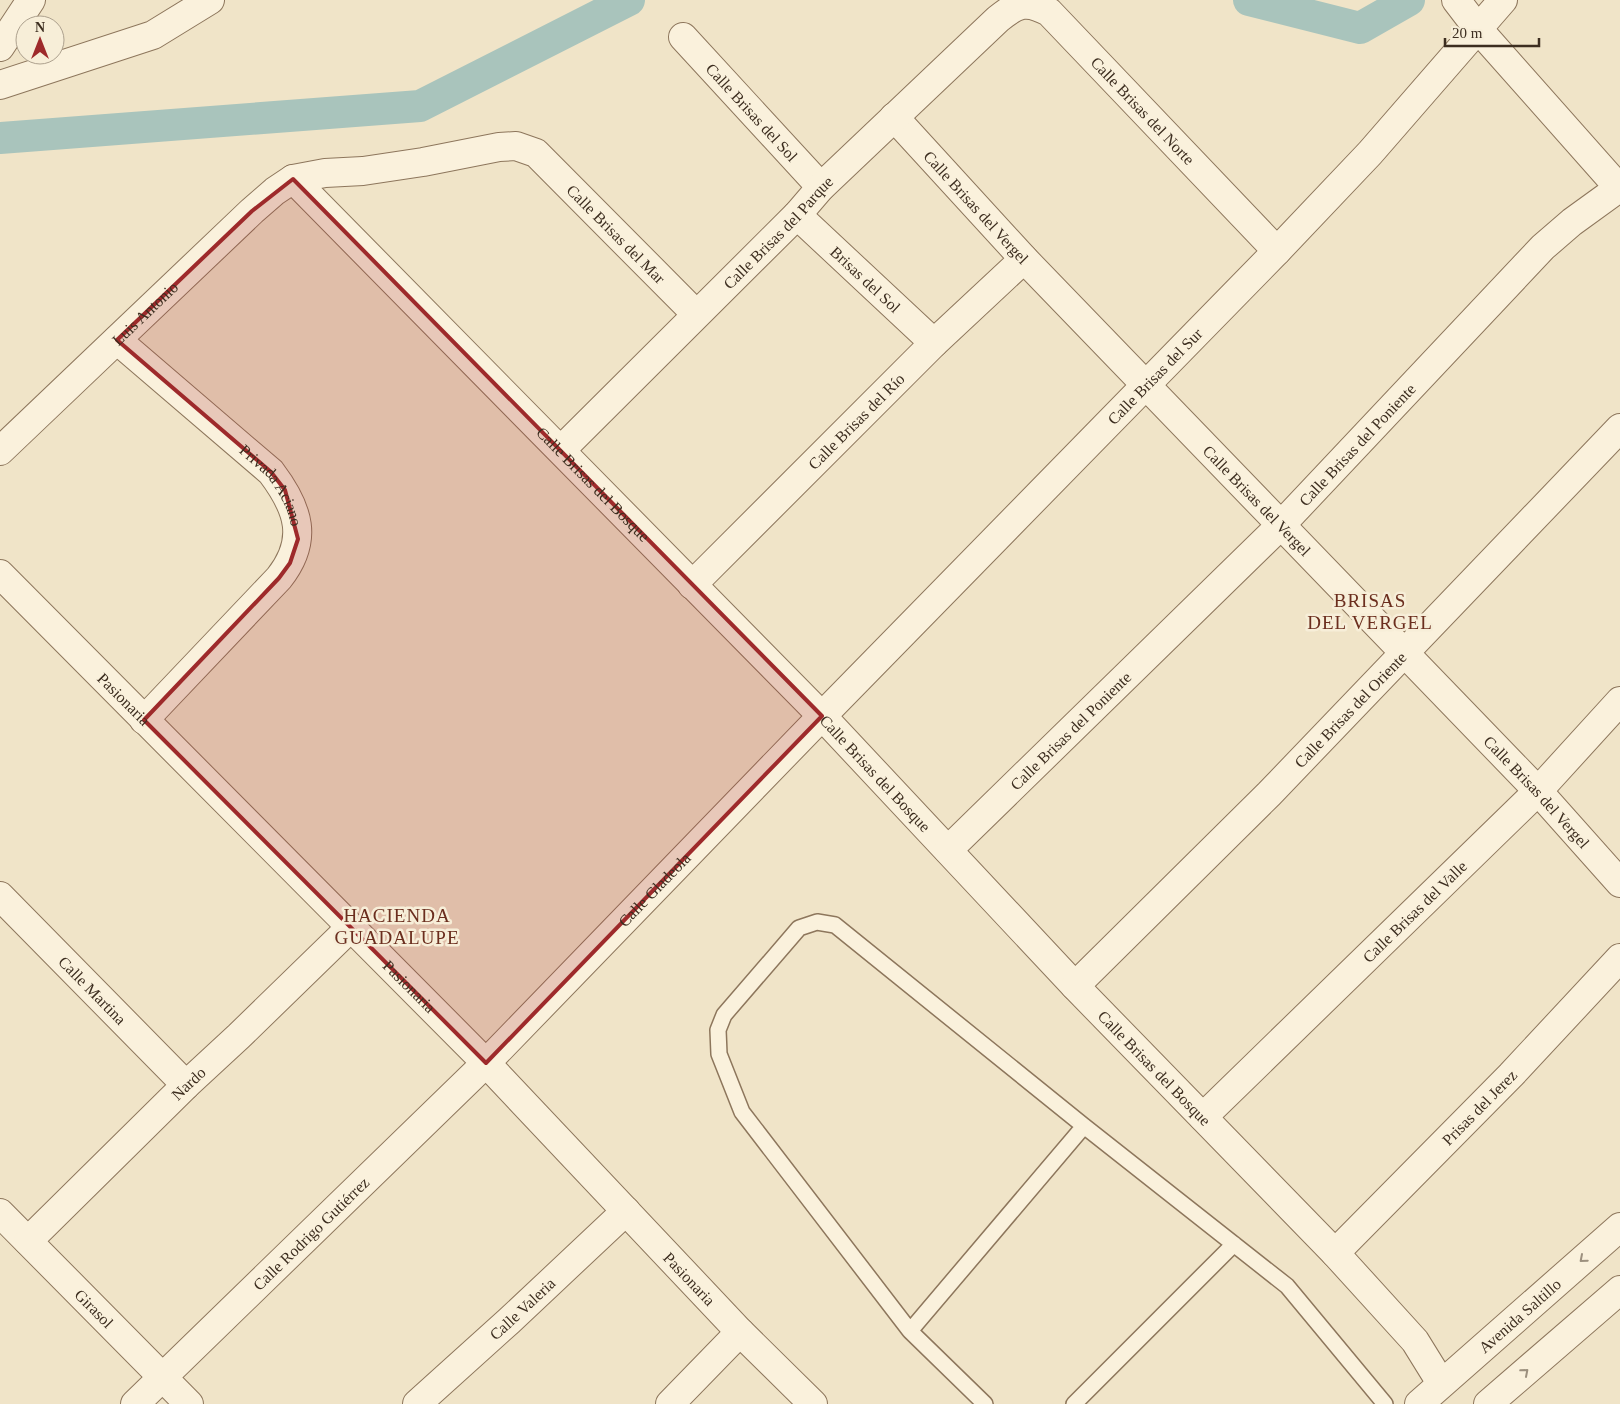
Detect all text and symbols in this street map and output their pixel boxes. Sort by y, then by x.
north arrow [15,15,65,65]
scale bar [1445,15,1539,47]
text: N [35,20,45,35]
text: 20 m [1452,25,1483,41]
street label: Calle Brisas del Norte [1088,53,1198,168]
street label: Calle Brisas del Sol [703,60,802,165]
street label: Calle Brisas del Vergel [921,147,1032,267]
street label: Calle Brisas del Parque [720,172,836,292]
street label: Calle Brisas del Mar [564,181,669,287]
street label: Brisas del Sol [827,243,904,316]
street label: Luis Antonio [109,278,181,348]
street label: Calle Brisas del Sur [1104,324,1206,428]
street label: Calle Brisas del Río [805,370,907,472]
street label: Calle Brisas del Poniente [1295,380,1418,509]
street label: Calle Brisas del Bosque [533,423,653,545]
street label: Privada Aciano [237,441,305,527]
street label: Calle Brisas del Vergel [1200,442,1315,559]
district label: BRISAS DEL VERGEL [1307,590,1433,633]
street label: Calle Brisas del Oriente [1291,648,1409,771]
street label: Calle Brisas del Poniente [1007,668,1134,793]
street label: Pasionaria [95,669,154,728]
street label: Calle Brisas del Bosque [817,711,934,835]
street label: Calle Brisas del Vergel [1481,732,1593,852]
street label: Calle Gladeola [615,849,693,930]
street label: Calle Brisas del Valle [1359,857,1470,965]
district label: HACIENDA GUADALUPE [334,905,460,948]
street label: Calle Martina [55,953,130,1028]
street label: Pasionaria [380,956,439,1016]
street label: Calle Brisas del Bosque [1095,1007,1214,1129]
street label: Nardo [168,1063,209,1103]
street label: Prisas del Jerez [1438,1066,1520,1148]
street label: Calle Rodrigo Gutiérrez [249,1173,372,1293]
street label: Pasionaria [661,1249,719,1309]
one-way arrow [1580,1253,1589,1262]
street label: Calle Valeria [486,1274,558,1343]
street label: Avenida Saltillo [1475,1275,1564,1356]
street label: Girasol [72,1286,117,1331]
one-way arrow [1519,1369,1528,1378]

